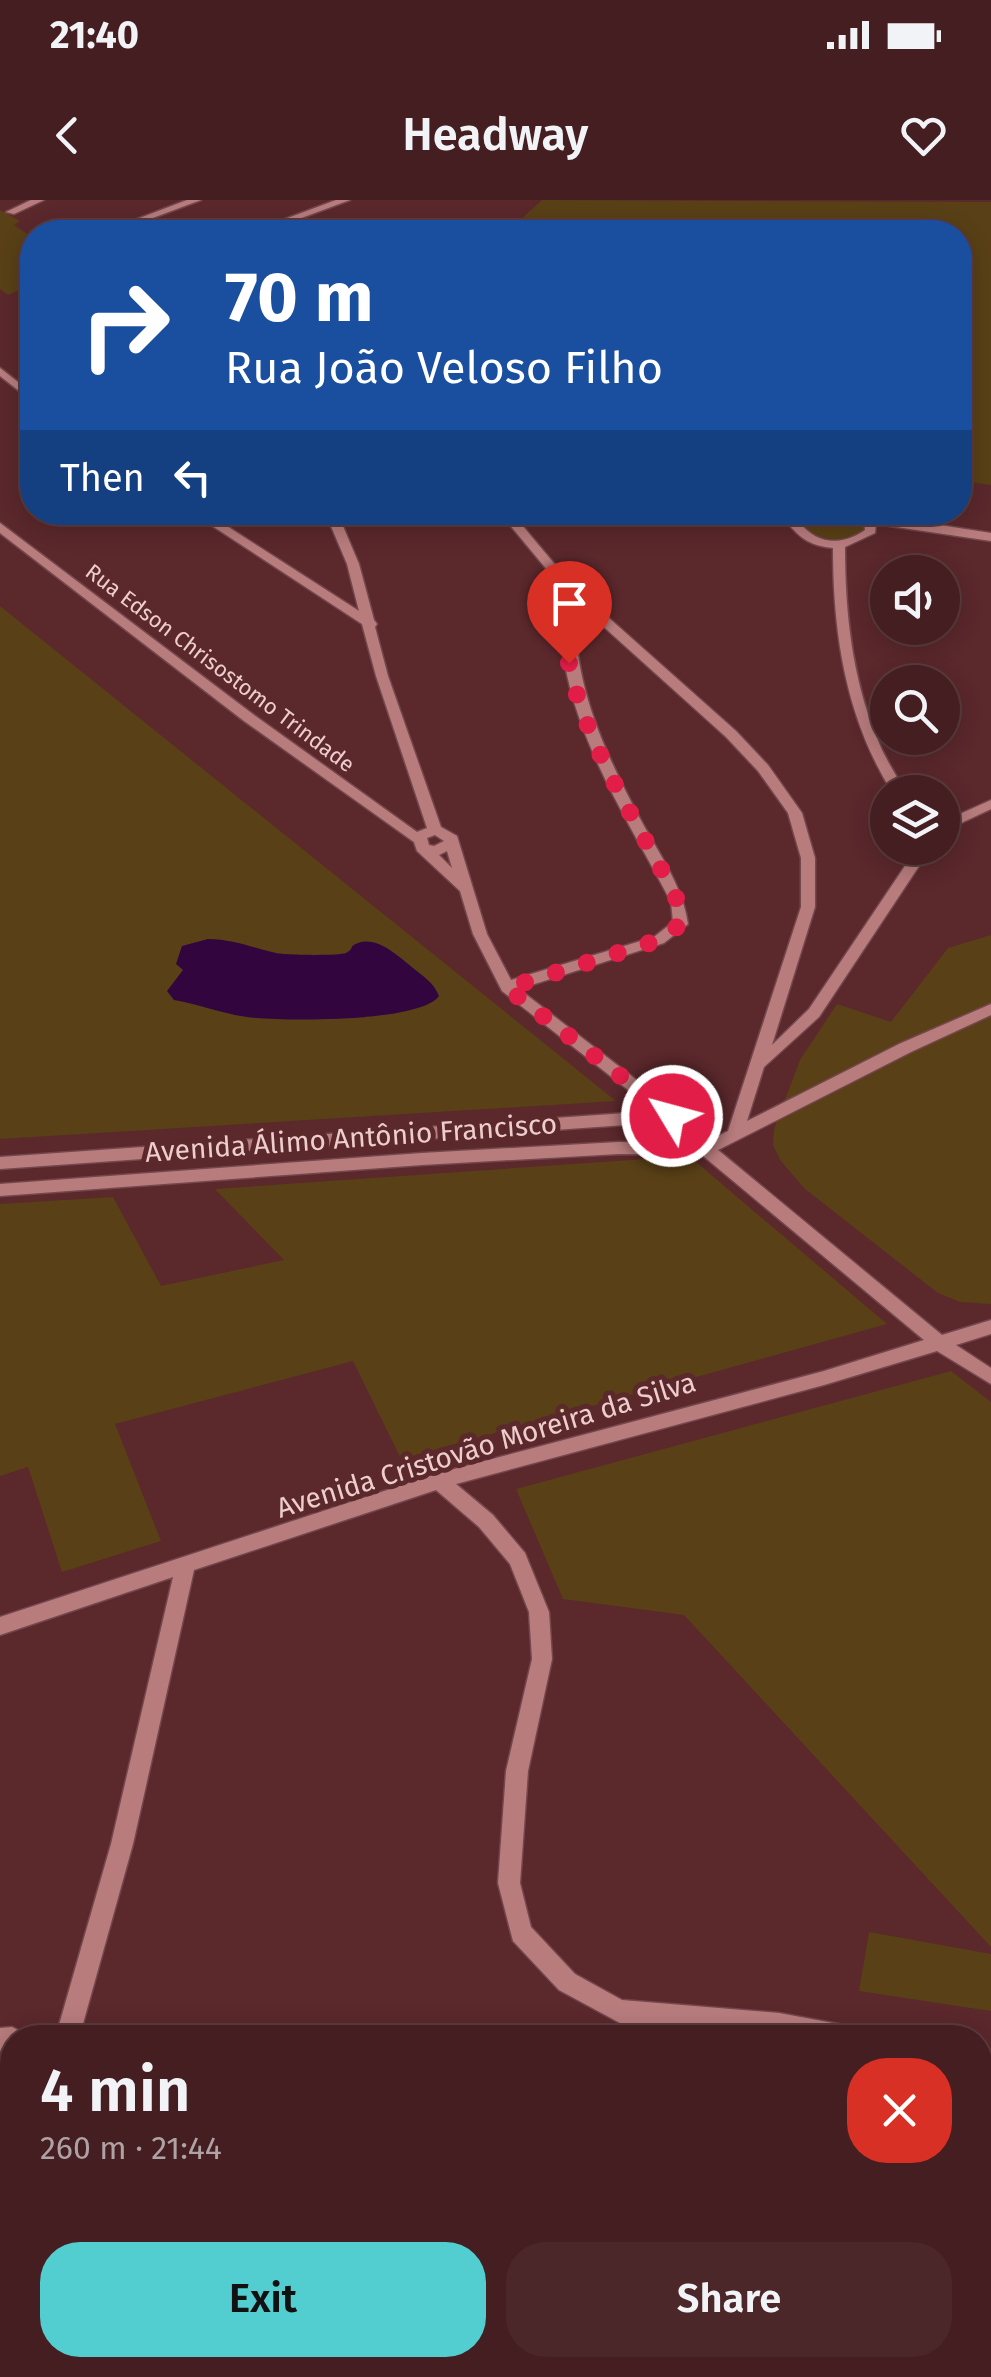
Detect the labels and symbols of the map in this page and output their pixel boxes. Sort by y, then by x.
street label: Rua Edson Chrisostomo Trindade [80,558,360,778]
pin [527,561,612,664]
position arrow [620,1064,724,1168]
street label: Avenida Álimo Antônio Francisco [144,1107,558,1169]
street label: Avenida Cristovão Moreira da Silva [272,1365,700,1525]

